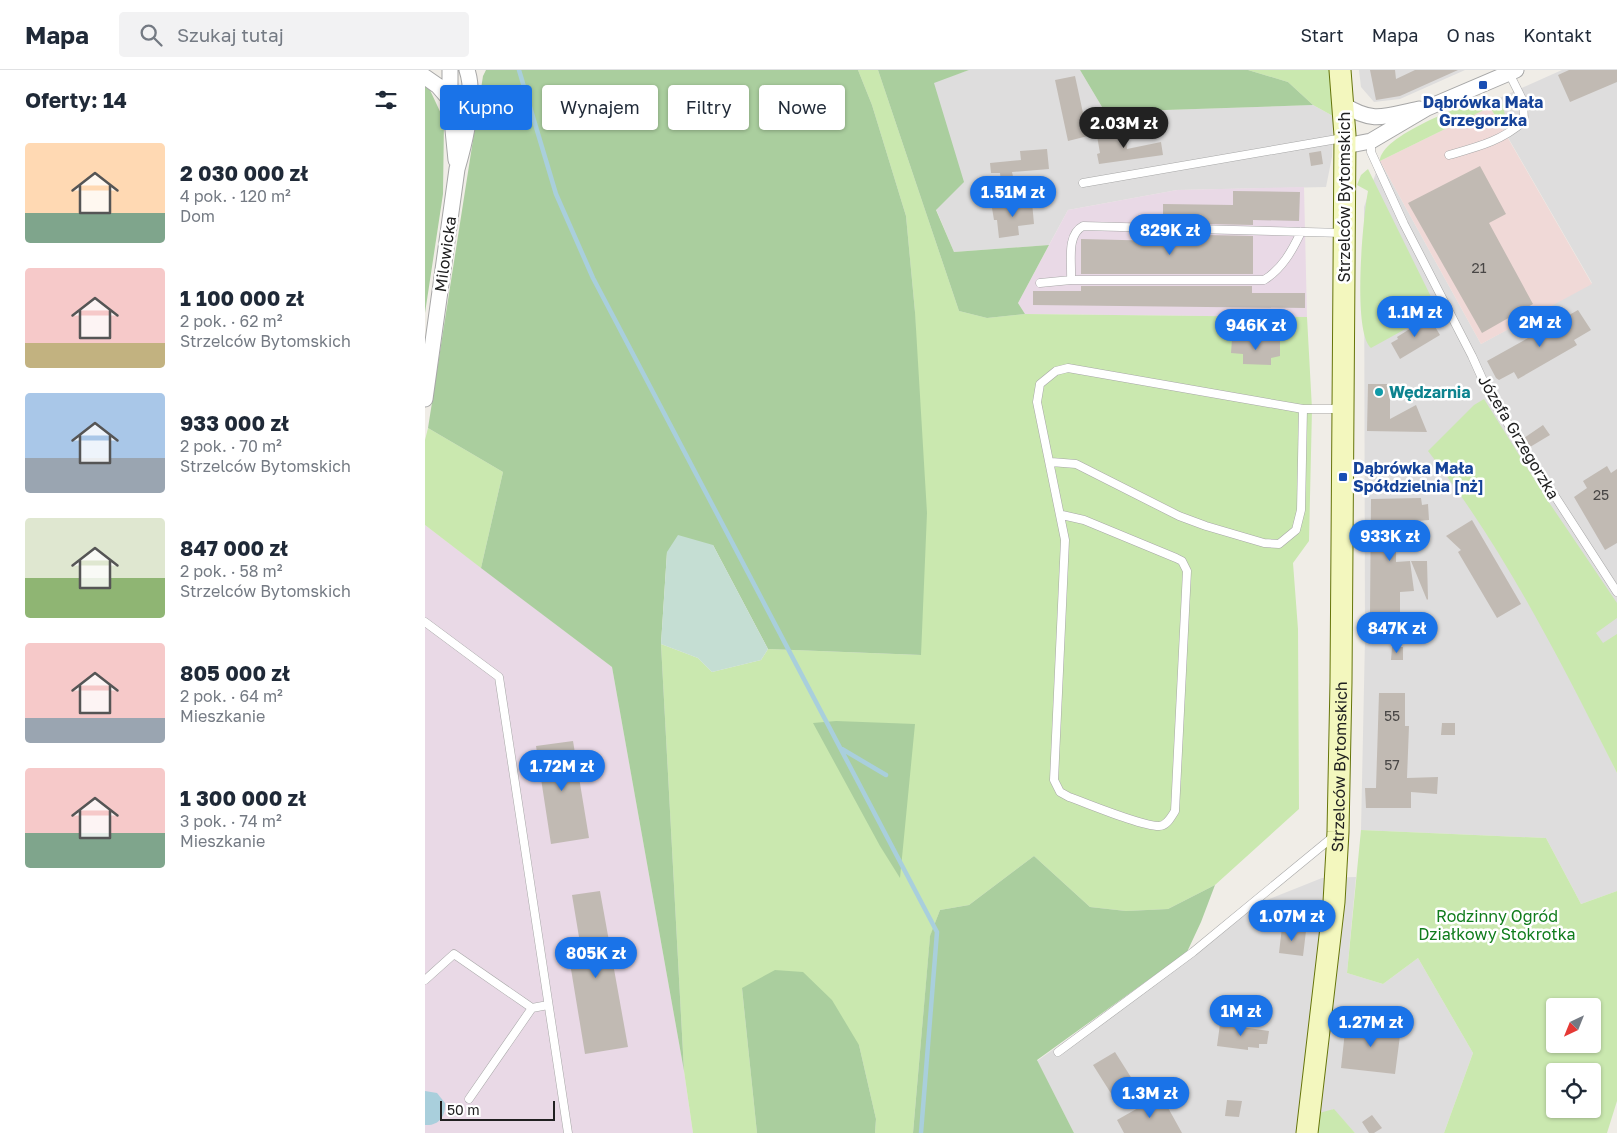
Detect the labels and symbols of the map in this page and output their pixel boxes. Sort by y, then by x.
marker: Dąbrówka Mała Grzegorzka [1477,79,1489,91]
place label: Dąbrówka Mała Grzegorzka [1423,92,1543,130]
pin: 2.03M zł [1072,106,1176,149]
street label: Strzelców Bytomskich [1334,112,1354,282]
pin: 1.51M zł [961,176,1065,218]
pin: 829K zł [1124,214,1216,256]
street label: Milowicka [430,215,460,293]
house number: 21 [1472,259,1487,276]
pin: 1.1M zł [1369,296,1461,338]
pin: 2M zł [1505,306,1575,348]
pin: 946K zł [1210,308,1302,351]
street label: Józefa Grzegorzka [1474,371,1564,503]
place label: Wędzarnia [1389,382,1471,402]
marker: Wędzarnia [1373,386,1385,398]
place label: Dąbrówka Mała Spółdzielnia [nż] [1353,458,1484,496]
marker: Dąbrówka Mała Spółdzielnia [nż] [1337,471,1349,483]
house number: 25 [1593,486,1609,503]
pin: 933K zł [1344,520,1436,562]
pin: 847K zł [1351,612,1443,654]
street label: Strzelców Bytomskich [1327,681,1351,853]
house number: 55 [1384,707,1400,724]
pin: 1.72M zł [510,750,614,792]
house number: 57 [1384,756,1400,773]
pin: 1.07M zł [1240,900,1344,942]
park label: Rodzinny Ogród Działkowy Stokrotka [1418,906,1576,944]
pin: 805K zł [550,936,642,979]
pin: 1M zł [1206,994,1276,1037]
north arrow [1546,998,1601,1052]
pin: 1.27M zł [1319,1006,1423,1048]
pin: 1.3M zł [1104,1076,1196,1119]
scale bar [440,1098,555,1121]

